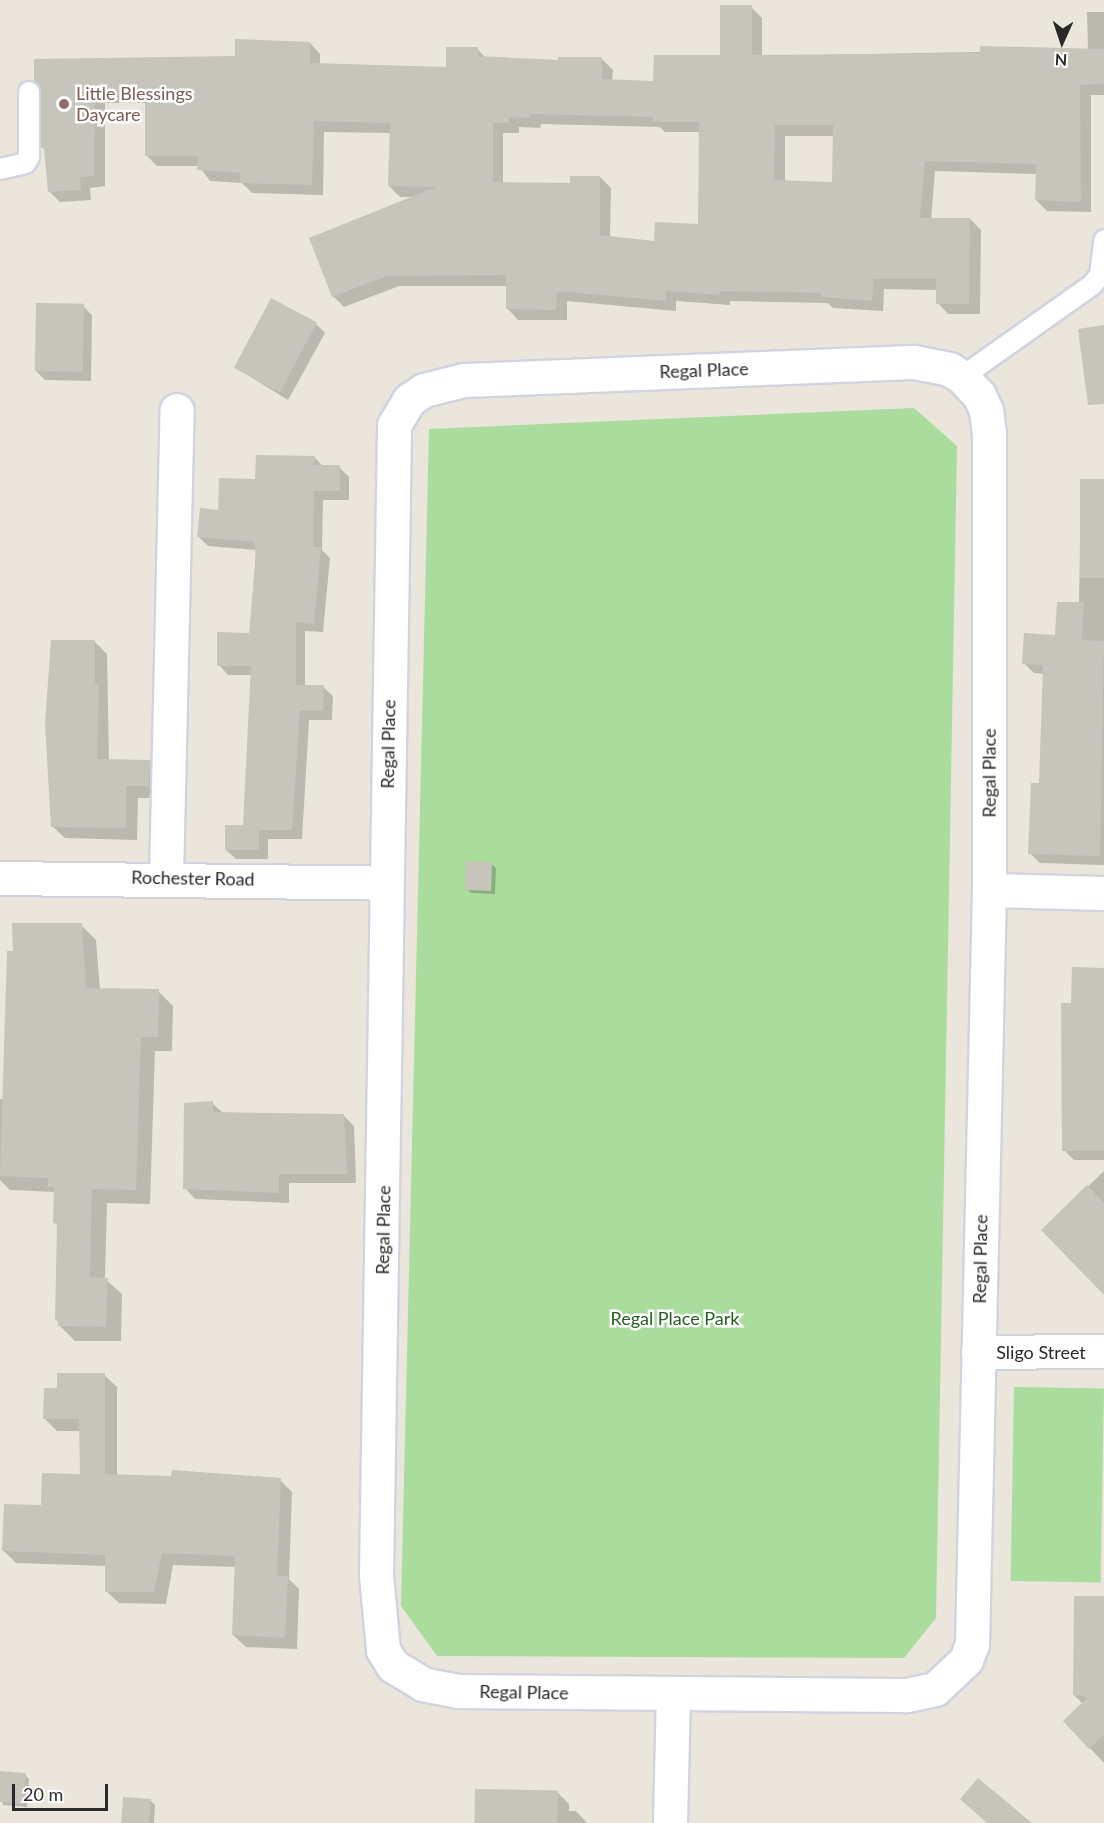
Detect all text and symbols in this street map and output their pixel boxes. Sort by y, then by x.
north arrow [1032,12,1092,72]
text: N [1054,51,1068,70]
place label: Little Blessings Daycare [76,83,193,125]
marker: Little Blessings Daycare [57,97,71,111]
street label: Regal Place [659,358,749,382]
street label: Regal Place [376,699,400,789]
street label: Regal Place [978,728,1000,818]
street label: Rochester Road [131,866,255,890]
street label: Regal Place [371,1185,395,1275]
street label: Regal Place [968,1214,992,1304]
park label: Regal Place Park [610,1307,740,1329]
street label: Sligo Street [996,1341,1086,1363]
street label: Regal Place [479,1680,569,1704]
scale bar [15,1772,111,1810]
text: 20 m [23,1783,63,1805]

